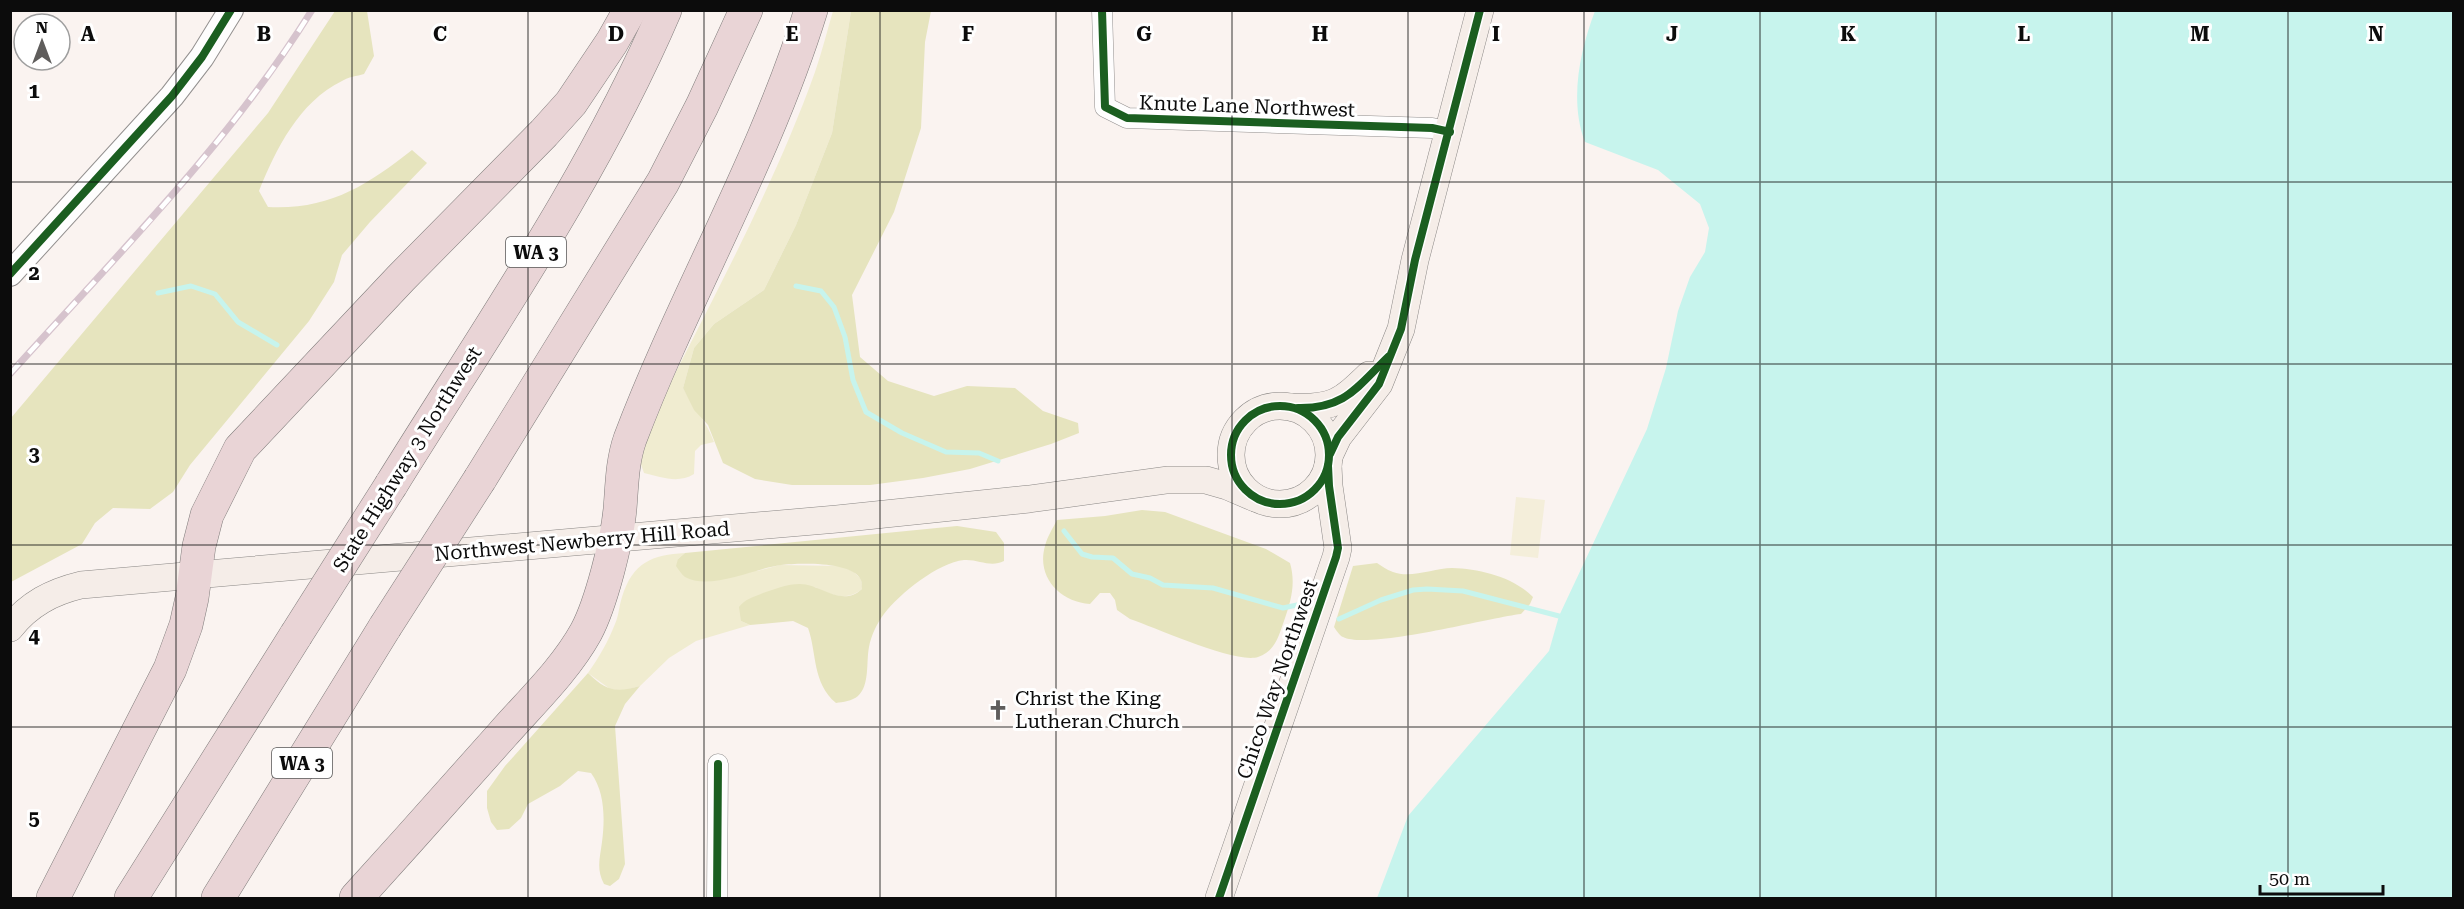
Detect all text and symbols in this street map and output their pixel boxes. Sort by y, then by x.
north arrow [12,12,72,72]
text: N [36,18,48,37]
text: A [81,22,96,46]
text: B [257,22,271,46]
text: C [433,22,447,46]
text: D [608,22,624,46]
text: E [786,22,799,46]
text: F [962,22,974,46]
text: G [1136,22,1152,46]
text: H [1312,22,1328,46]
text: I [1492,22,1500,46]
text: J [1666,22,1678,46]
text: K [1840,22,1856,46]
text: L [2018,22,2031,46]
text: M [2190,22,2210,46]
text: N [2368,22,2384,46]
text: 1 [28,79,40,103]
street label: Knute Lane Northwest [1139,90,1356,122]
road number: WA 3 [506,237,566,267]
text: 2 [28,261,40,285]
street label: State Highway 3 Northwest [328,341,487,576]
text: 3 [28,442,40,466]
street label: Northwest Newberry Hill Road [433,516,731,566]
street label: Chico Way Northwest [1232,575,1323,782]
text: 4 [28,624,40,648]
place label: Christ the King Lutheran Church [1015,686,1180,733]
church icon: Christ the King Lutheran Church [986,698,1010,722]
road number: WA 3 [272,748,332,778]
text: 5 [28,806,40,830]
scale bar [2260,858,2383,896]
text: 50 m [2269,868,2310,889]

